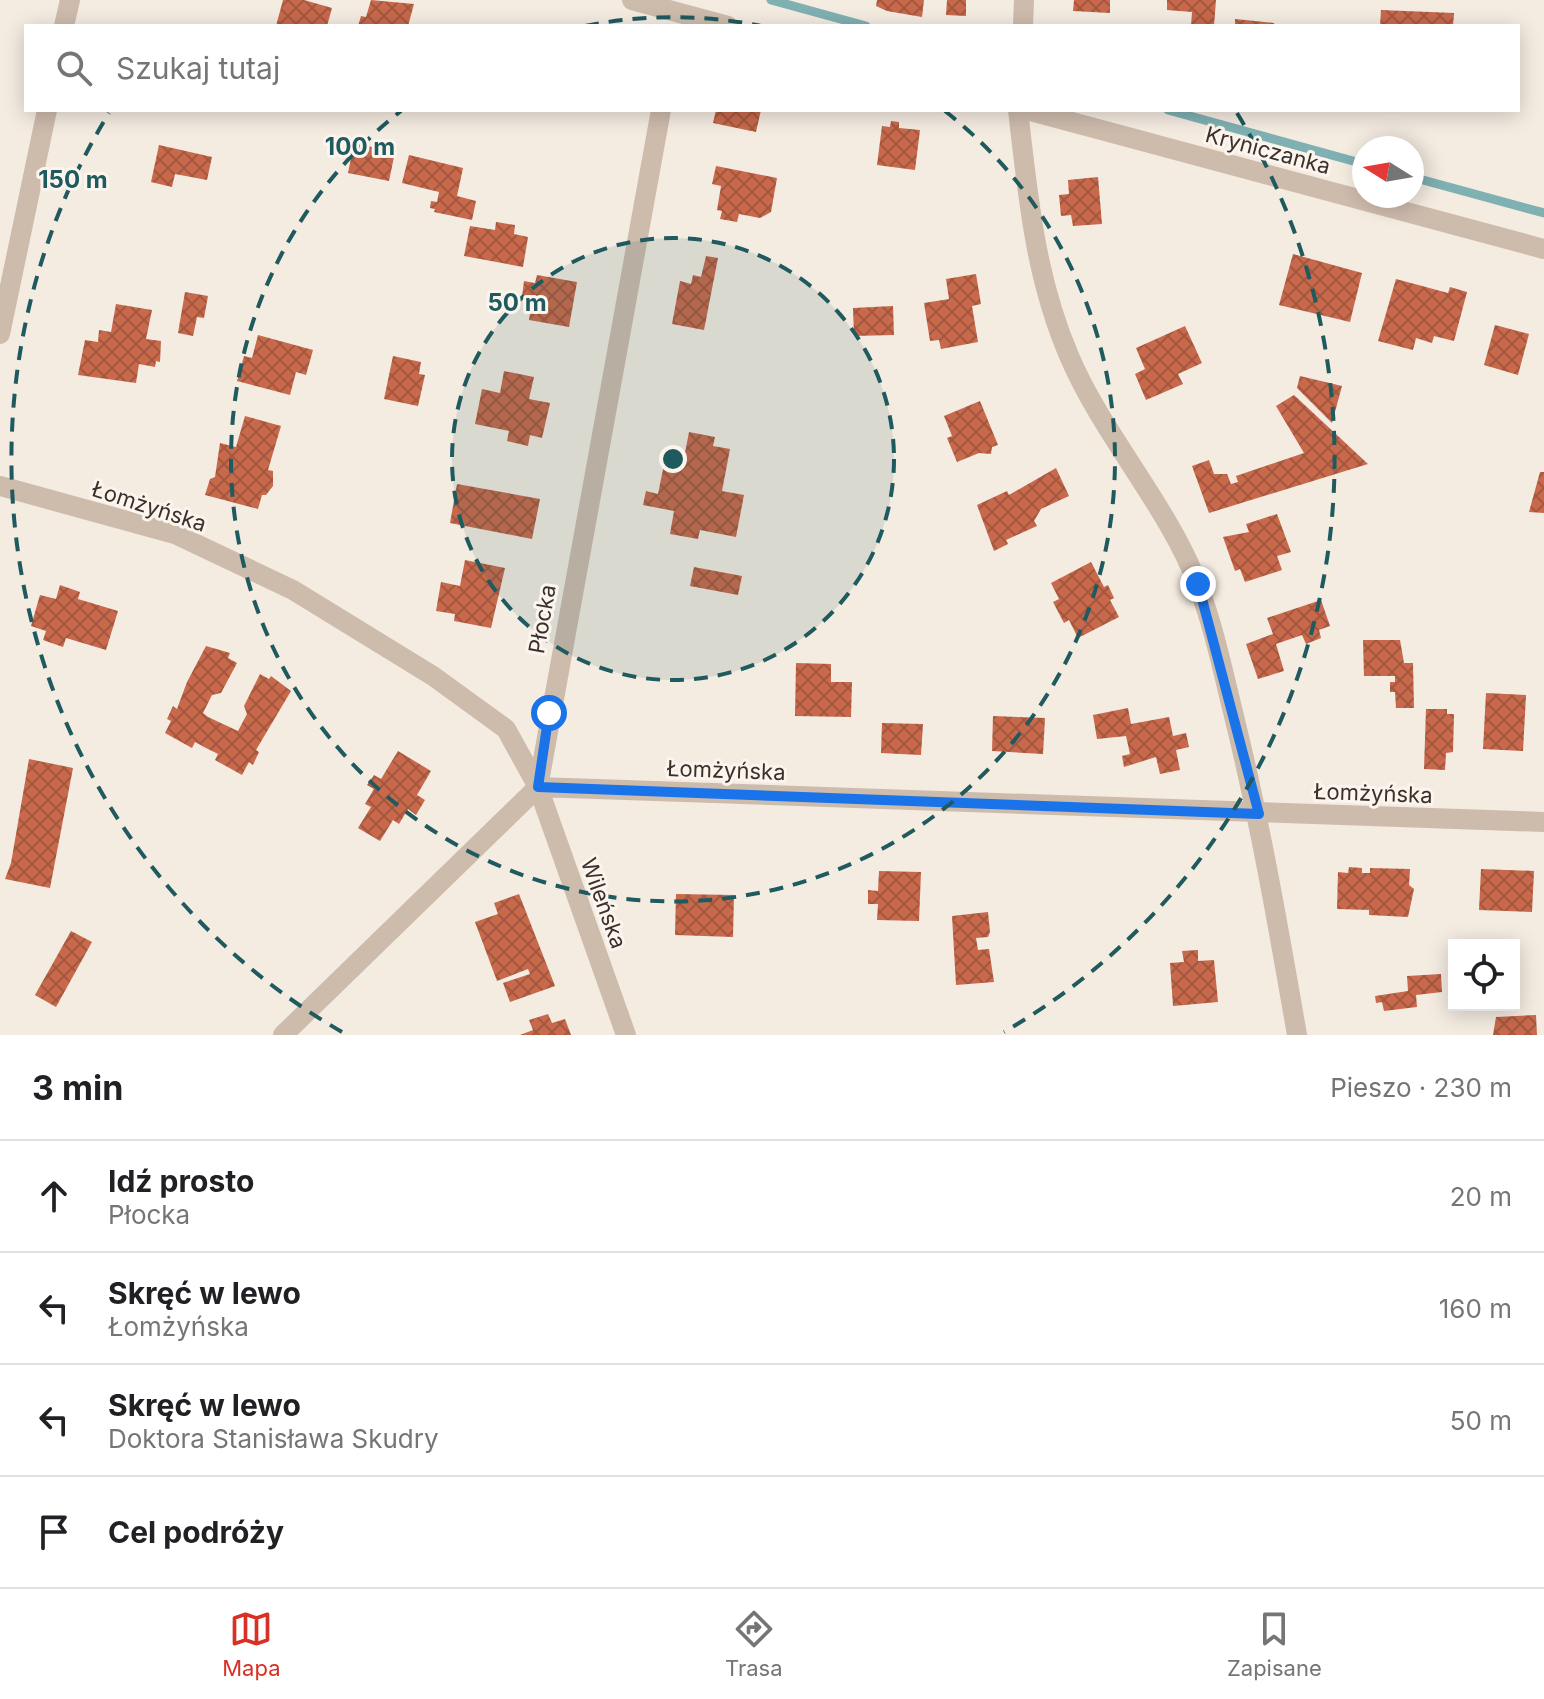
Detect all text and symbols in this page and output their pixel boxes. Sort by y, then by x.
search box [24,24,1520,112]
icon: search [52,46,96,90]
text: Szukaj tutaj [116,50,280,86]
street label: Kryniczanka [1203,121,1333,179]
text: 100 m [325,132,395,161]
north arrow [1352,136,1424,208]
text: 150 m [38,165,108,194]
text: 50 m [487,288,547,317]
centre of rings [659,445,687,473]
street label: Łomżyńska [88,475,210,537]
route end [1180,566,1216,602]
street label: Płocka [523,582,561,656]
route start [531,695,567,731]
street label: Łomżyńska [666,755,786,785]
street label: Łomżyńska [1313,778,1433,808]
street label: Wileńska [576,854,632,952]
map controls [1448,939,1520,1011]
button: locate [1448,939,1520,1011]
text: 3 min [32,1067,123,1108]
text: Pieszo · 230 m [1330,1072,1512,1103]
text: Idź prosto [108,1163,254,1199]
icon: ahead [32,1174,76,1218]
text: 20 m [1450,1181,1512,1212]
text: Płocka [108,1199,190,1230]
text: Skręć w lewo [108,1275,301,1311]
icon: left [32,1286,76,1330]
text: 160 m [1439,1293,1512,1324]
text: Łomżyńska [108,1311,249,1342]
text: Skręć w lewo [108,1387,301,1423]
icon: left [32,1398,76,1442]
text: 50 m [1450,1405,1512,1436]
text: Doktora Stanisława Skudry [108,1423,439,1454]
icon: arrive [32,1510,76,1554]
text: Cel podróży [108,1514,284,1550]
tab: Mapa [222,1607,280,1681]
tab: Trasa [725,1607,783,1681]
tab: Zapisane [1227,1607,1322,1681]

